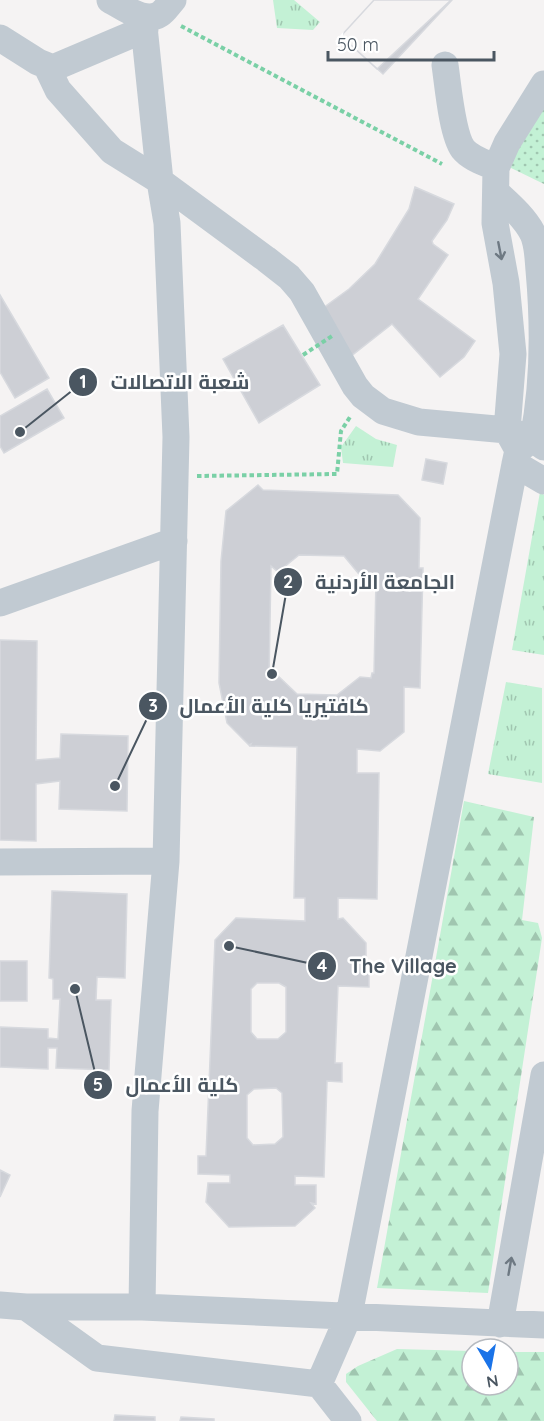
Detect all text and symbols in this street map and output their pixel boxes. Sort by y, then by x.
scale bar [328,24,494,62]
text: 50 m [337,33,379,56]
one-way arrow [494,241,506,260]
callout: شعبة الاتصالات [68,363,261,401]
text: شعبة الاتصالات [111,369,249,394]
text: 1 [79,370,87,393]
callout: الجامعة الأردنية [273,563,467,601]
text: الجامعة الأردنية [315,569,455,594]
text: 2 [283,570,293,593]
callout: كافتيريا كلية الأعمال [138,687,381,725]
text: كافتيريا كلية الأعمال [179,693,369,718]
text: 3 [148,694,158,717]
callout: The Village [307,947,469,985]
text: The Village [349,953,457,978]
text: 4 [317,954,328,977]
callout: كلية الأعمال [83,1066,250,1104]
text: كلية الأعمال [126,1072,238,1097]
text: 5 [93,1073,103,1096]
one-way arrow [504,1257,515,1277]
north arrow [460,1337,520,1397]
text: N [485,1371,500,1393]

